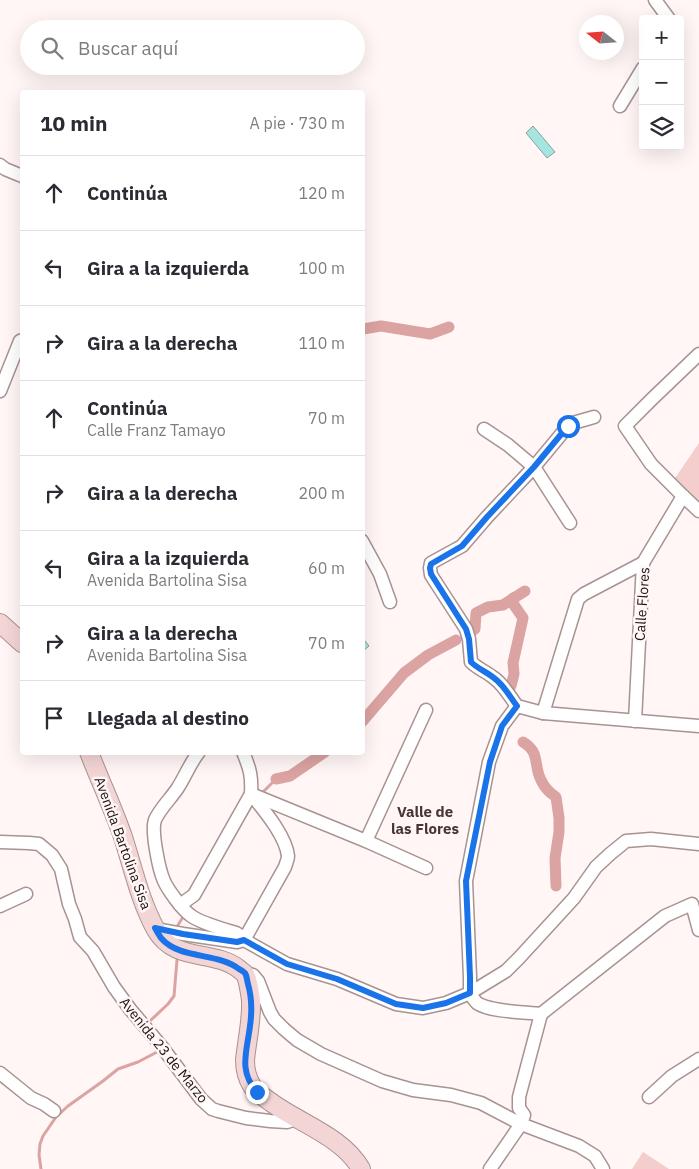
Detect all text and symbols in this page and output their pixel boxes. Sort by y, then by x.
north arrow [579,15,624,60]
map controls [639,15,684,150]
button: + [639,15,684,60]
search box [20,20,365,75]
icon: search [38,34,66,62]
text: Buscar aquí [78,36,178,60]
button: − [639,60,684,105]
button: layers [639,105,684,150]
text: 10 min [40,109,107,137]
text: A pie · 730 m [250,113,345,133]
icon: ahead [40,179,68,207]
text: Continúa [87,181,168,205]
text: 120 m [298,183,345,203]
icon: left [40,254,68,282]
text: Gira a la izquierda [87,256,249,280]
text: 100 m [298,258,345,278]
icon: right [40,329,68,357]
text: Gira a la derecha [87,331,238,355]
text: 110 m [298,333,345,353]
text: Continúa [87,396,168,420]
icon: ahead [40,404,68,432]
text: 70 m [308,408,345,428]
route start [557,415,580,438]
text: Calle Franz Tamayo [87,420,226,440]
icon: right [40,479,68,507]
text: Gira a la derecha [87,481,238,505]
text: 200 m [298,483,345,503]
text: Gira a la izquierda [87,546,249,570]
icon: left [40,554,68,582]
text: 60 m [308,558,345,578]
street label: Calle Flores [630,566,654,641]
text: Avenida Bartolina Sisa [87,570,247,590]
text: Gira a la derecha [87,621,238,645]
icon: right [40,629,68,657]
text: 70 m [308,633,345,653]
text: Avenida Bartolina Sisa [87,645,247,665]
icon: arrive [40,704,68,732]
text: Llegada al destino [87,706,249,730]
street label: Avenida Bartolina Sisa [91,774,156,912]
district label: Valle de las Flores [391,802,459,838]
street label: Avenida 23 de Marzo [116,993,212,1107]
route end [246,1081,269,1104]

